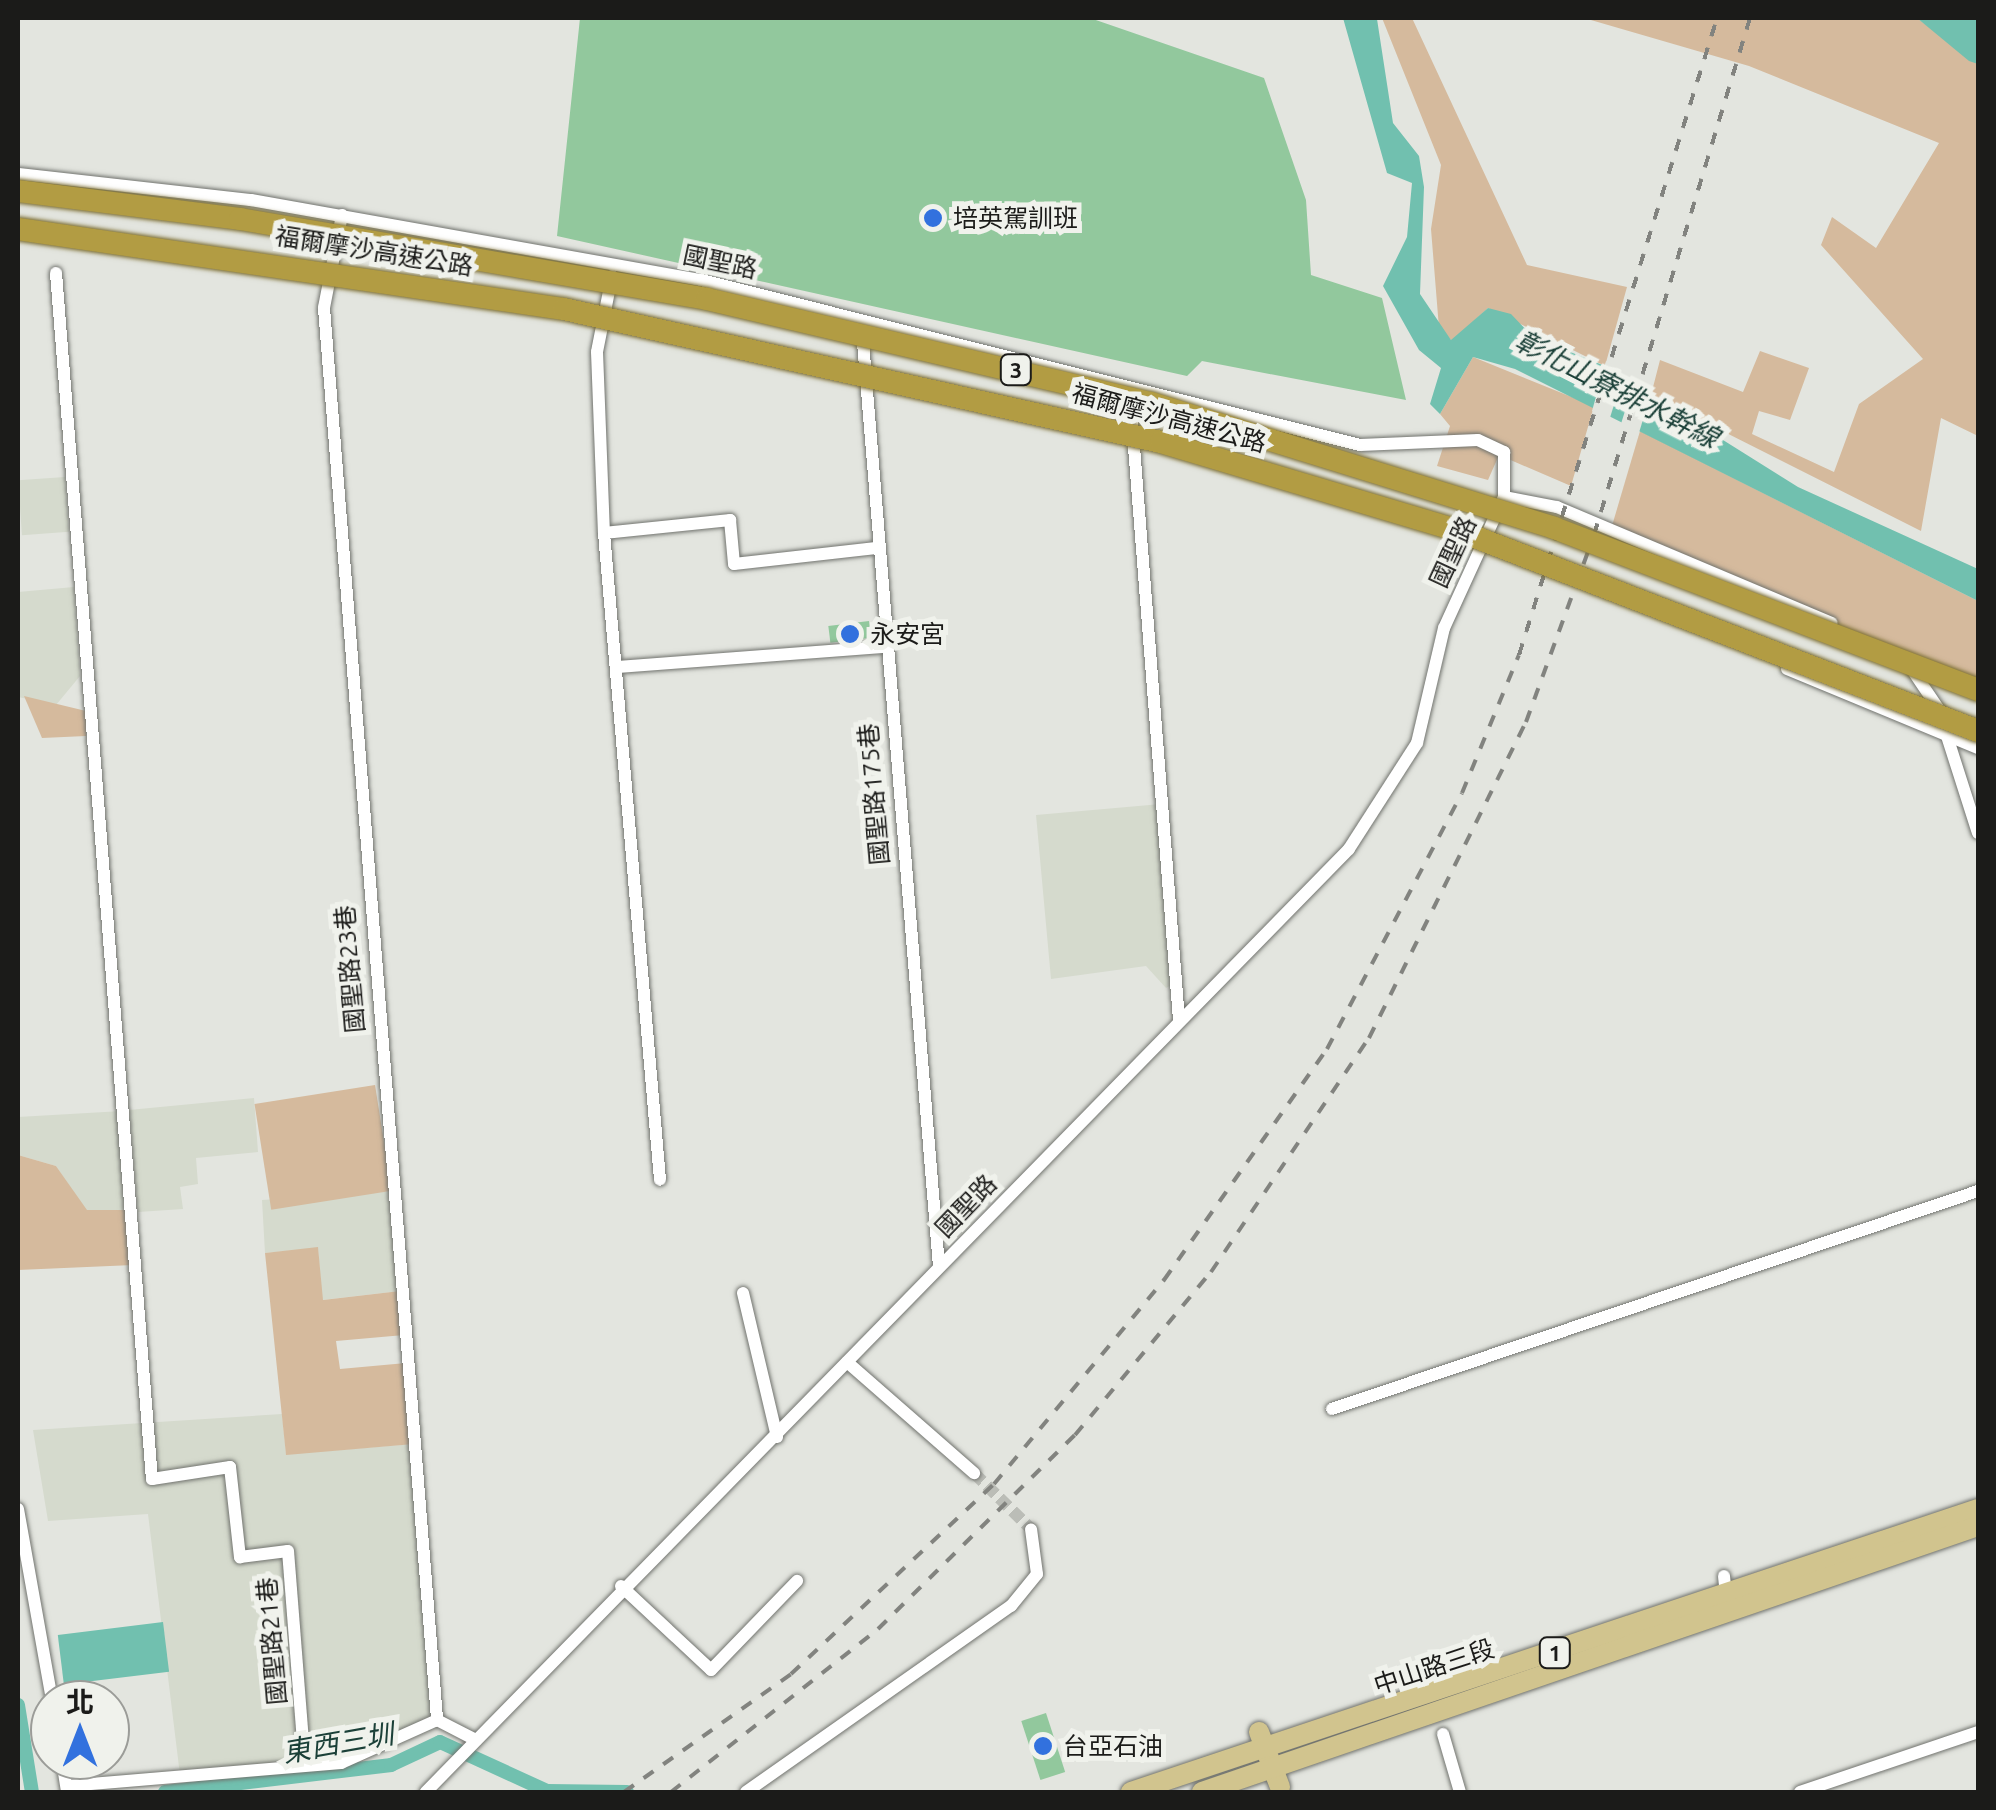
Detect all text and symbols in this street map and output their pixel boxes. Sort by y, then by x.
place label: 培英駕訓班 [953,203,1078,233]
marker: 培英駕訓班 [922,207,944,229]
street label: 福爾摩沙高速公路 [273,221,475,281]
street label: 國聖路 [680,240,760,284]
water label: 彰化山寮排水幹線 [1510,323,1724,455]
road number: 3 [998,353,1034,387]
street label: 福爾摩沙高速公路 [1069,378,1269,458]
street label: 國聖路 [1424,512,1482,592]
place label: 永安宮 [870,619,945,649]
marker: 永安宮 [839,623,861,645]
street label: 國聖路175巷 [853,722,895,866]
street label: 國聖路23巷 [329,904,371,1034]
street label: 國聖路 [929,1169,1003,1243]
street label: 國聖路21巷 [251,1576,293,1706]
street label: 中山路三段 [1370,1633,1498,1701]
road number: 1 [1538,1636,1572,1670]
north arrow [30,1680,130,1780]
text: 北 [66,1686,94,1717]
water label: 東西三圳 [280,1717,396,1769]
place label: 台亞石油 [1063,1731,1163,1761]
marker: 台亞石油 [1032,1735,1054,1757]

